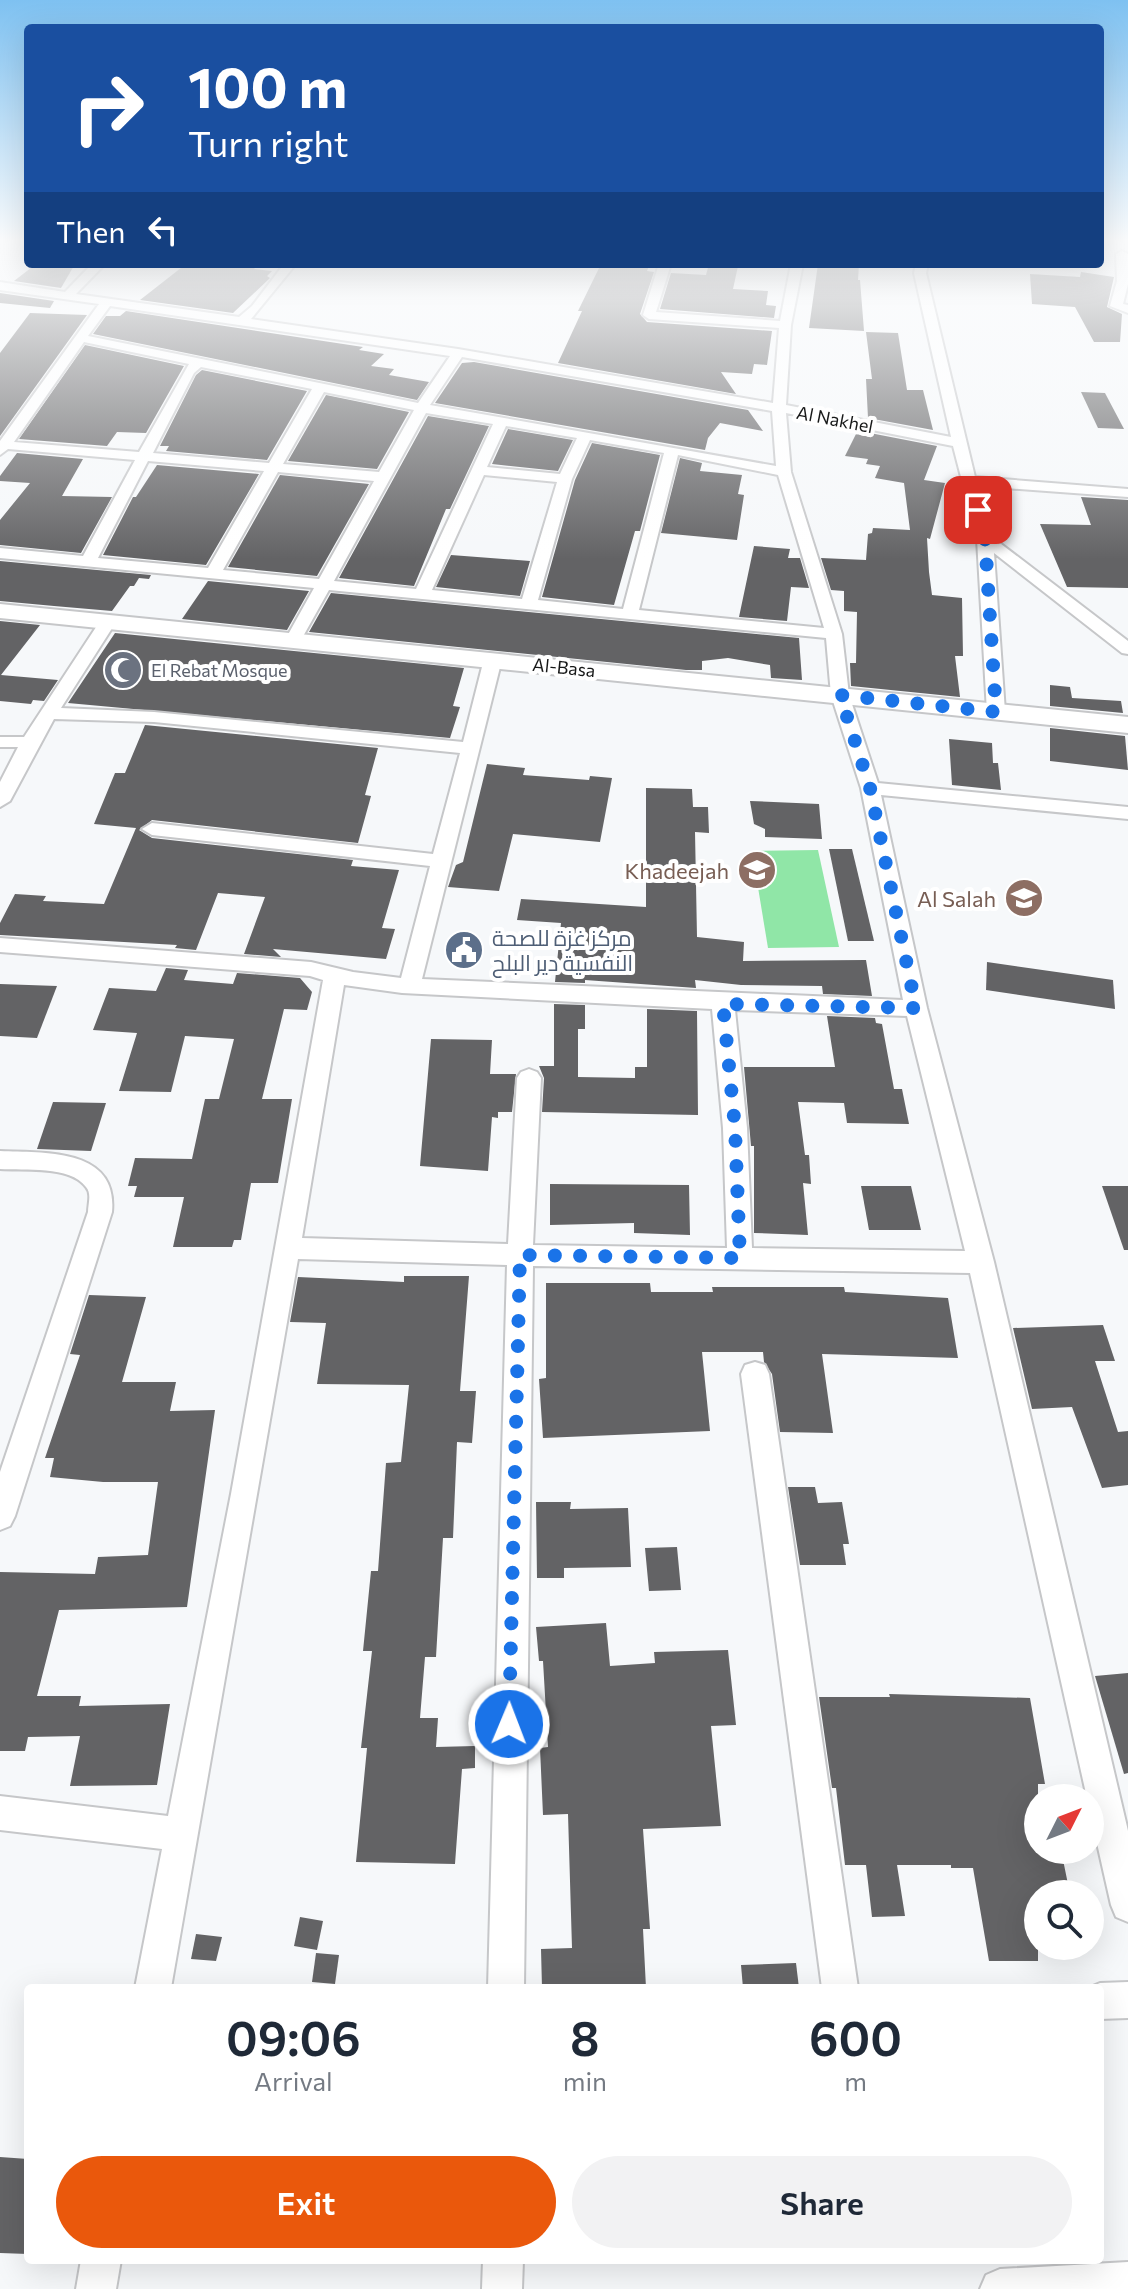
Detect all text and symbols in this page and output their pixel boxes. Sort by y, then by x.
text: 100 m [188,51,347,120]
icon: right [56,56,160,160]
text: Turn right [188,120,349,164]
icon: left [141,208,185,252]
text: Then [56,212,125,249]
street label: Al Nakhel [795,401,875,437]
pin [944,476,1012,544]
icon: arrive [956,488,1000,532]
mosque icon: El Rebat Mosque [102,649,144,691]
street label: Al-Basa [531,653,597,681]
place label: El Rebat Mosque [151,659,288,681]
school or university icon: Khadeejah [736,849,778,891]
place label: Khadeejah [624,857,729,884]
school or university icon: Al Salah [1003,877,1045,919]
place label: Al Salah [917,885,996,912]
place label: مركز غزة للصحة النفسية دير البلح [492,924,633,978]
public building icon: مركز غزة للصحة النفسية دير البلح [443,929,485,971]
position arrow [467,1682,551,1766]
north arrow [1024,1784,1104,1864]
map controls [1024,1784,1104,1960]
button: search [1024,1880,1104,1960]
text: 09:06 [226,2007,361,2066]
text: 8 [570,2007,600,2066]
text: 600 [809,2007,902,2066]
text: Arrival [254,2065,333,2096]
text: min [563,2065,607,2096]
text: m [844,2065,867,2096]
button: Exit [56,2156,556,2248]
button: Share [572,2156,1072,2248]

